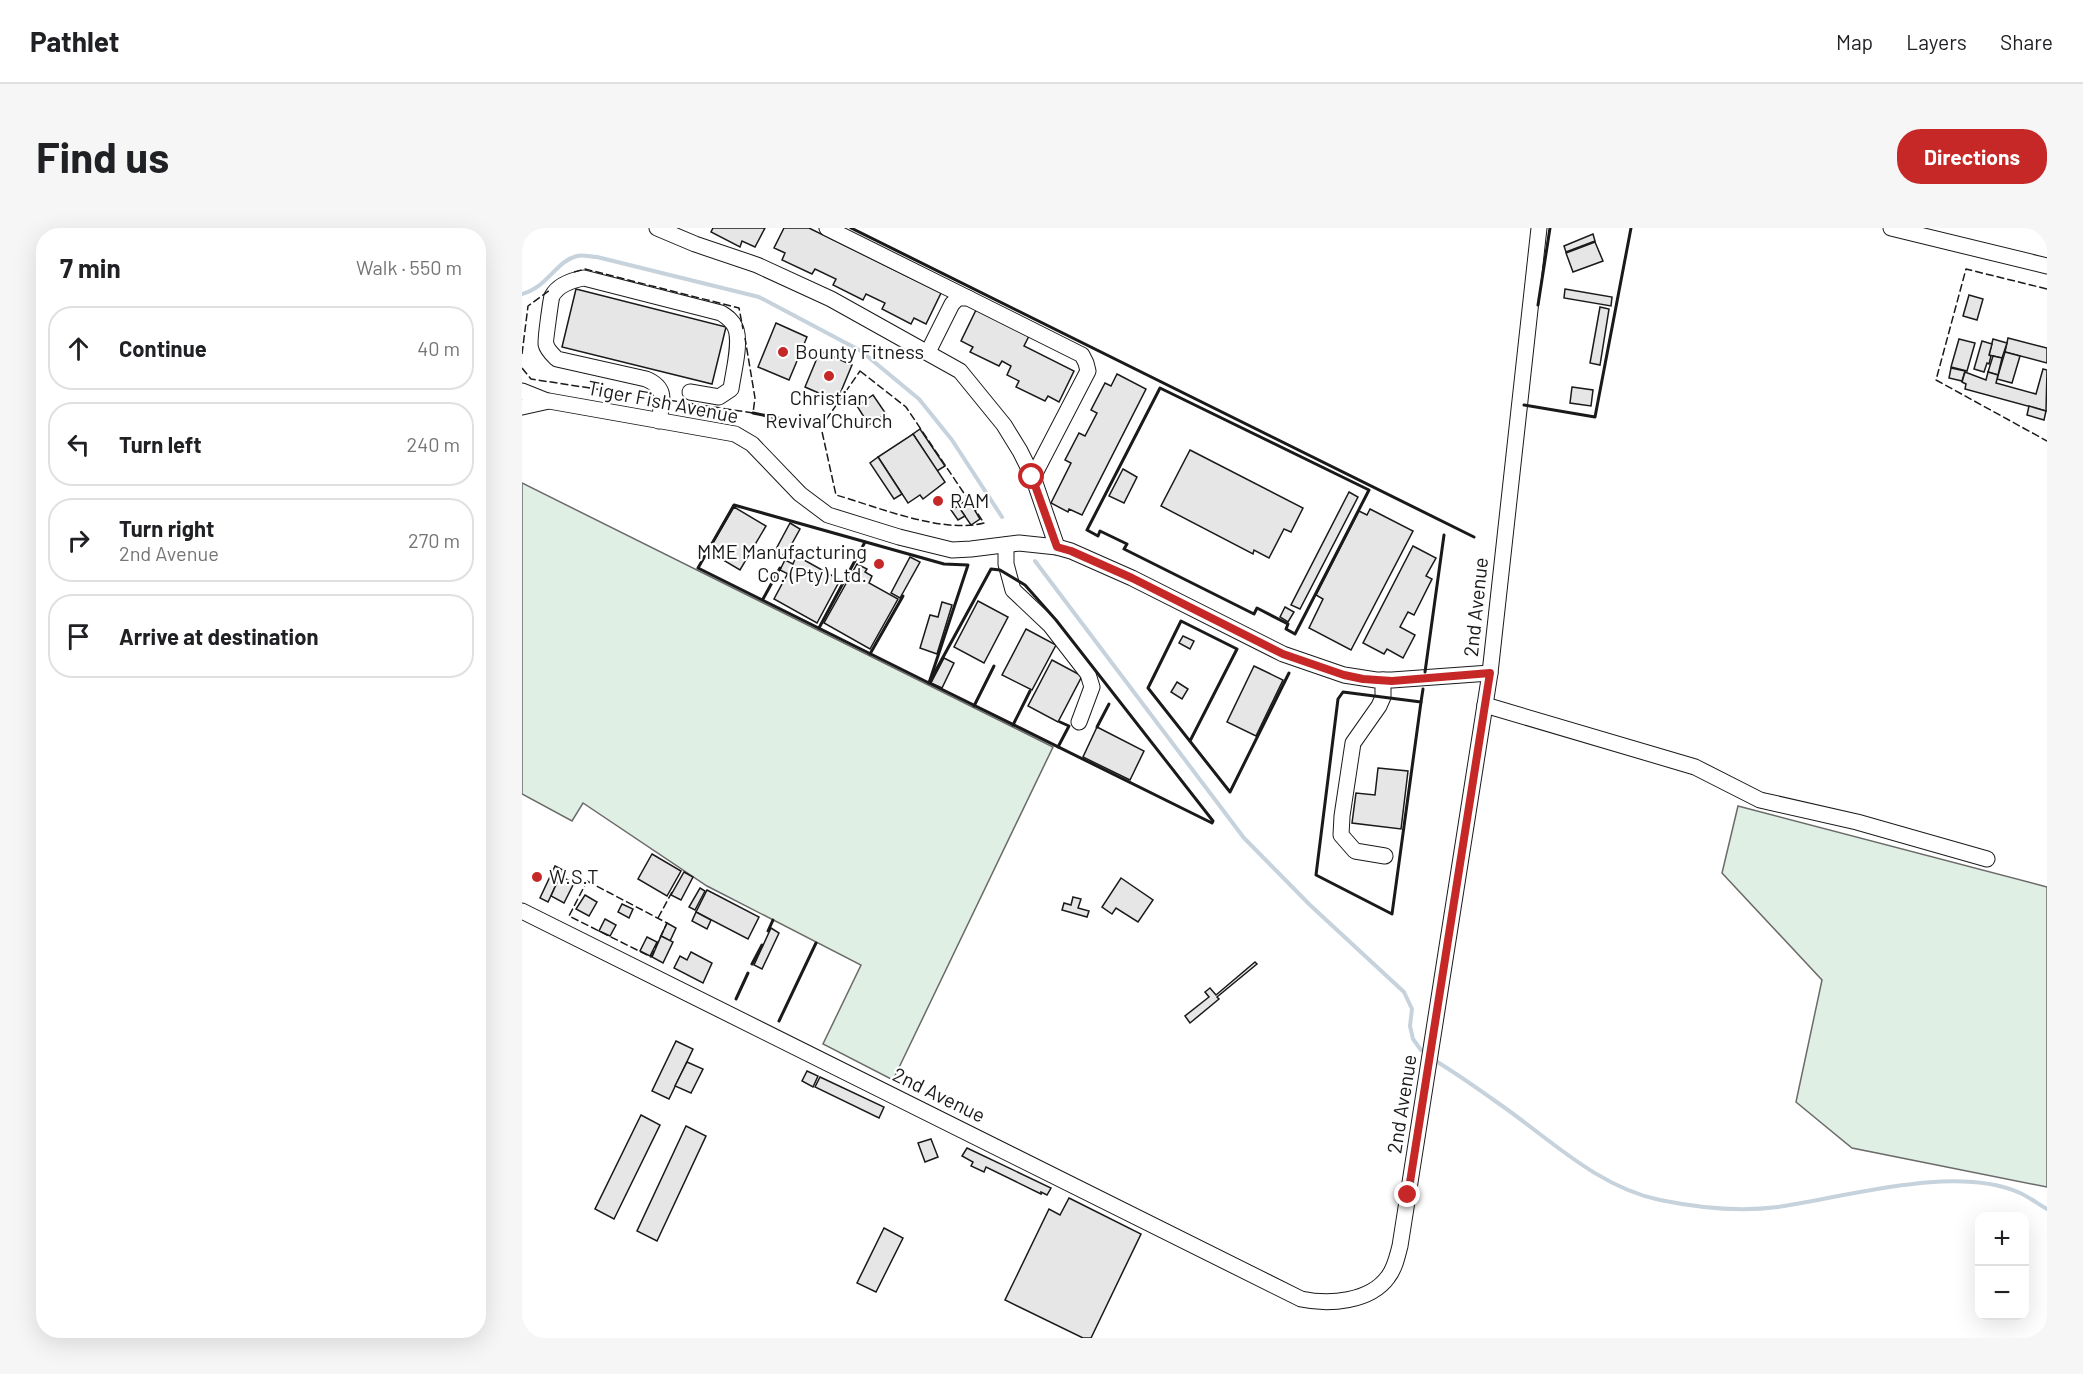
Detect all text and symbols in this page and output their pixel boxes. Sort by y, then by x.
text: Pathlet [30,24,119,58]
text: Map [1836,29,1873,54]
text: Layers [1906,29,1967,54]
text: Share [2000,29,2053,54]
button: Directions [1897,129,2047,184]
text: Find us [36,131,169,181]
text: 7 min [60,252,121,283]
text: Walk · 550 m [356,255,462,279]
icon: ahead [62,332,95,365]
text: Continue [119,335,207,361]
text: 40 m [417,336,460,360]
place label: Bounty Fitness [795,339,924,363]
marker: Bounty Fitness [776,345,790,359]
marker: Christian Revival Church [822,369,836,383]
street label: Tiger Fish Avenue [586,375,741,427]
place label: Christian Revival Church [765,385,893,432]
icon: left [62,428,95,461]
text: Turn left [119,431,202,457]
text: 240 m [406,432,460,456]
route start [1018,463,1044,489]
place label: RAM [950,488,989,512]
marker: RAM [931,494,945,508]
text: Turn right [119,515,214,541]
icon: right [62,524,95,557]
text: 270 m [408,528,460,552]
place label: MME Manufacturing Co. (Pty) Ltd. [697,539,867,586]
text: 2nd Avenue [119,541,219,565]
street label: 2nd Avenue [1458,556,1492,658]
marker: MME Manufacturing Co. (Pty) Ltd. [872,557,886,571]
icon: arrive [62,620,95,653]
text: Arrive at destination [119,623,318,649]
place label: W.S.T [549,864,599,888]
marker: W.S.T [530,870,544,884]
street label: 2nd Avenue [1381,1053,1421,1155]
street label: 2nd Avenue [889,1061,990,1127]
route end [1394,1181,1420,1207]
map controls [1975,1212,2029,1320]
button: + [1975,1212,2029,1266]
button: − [1975,1266,2029,1320]

